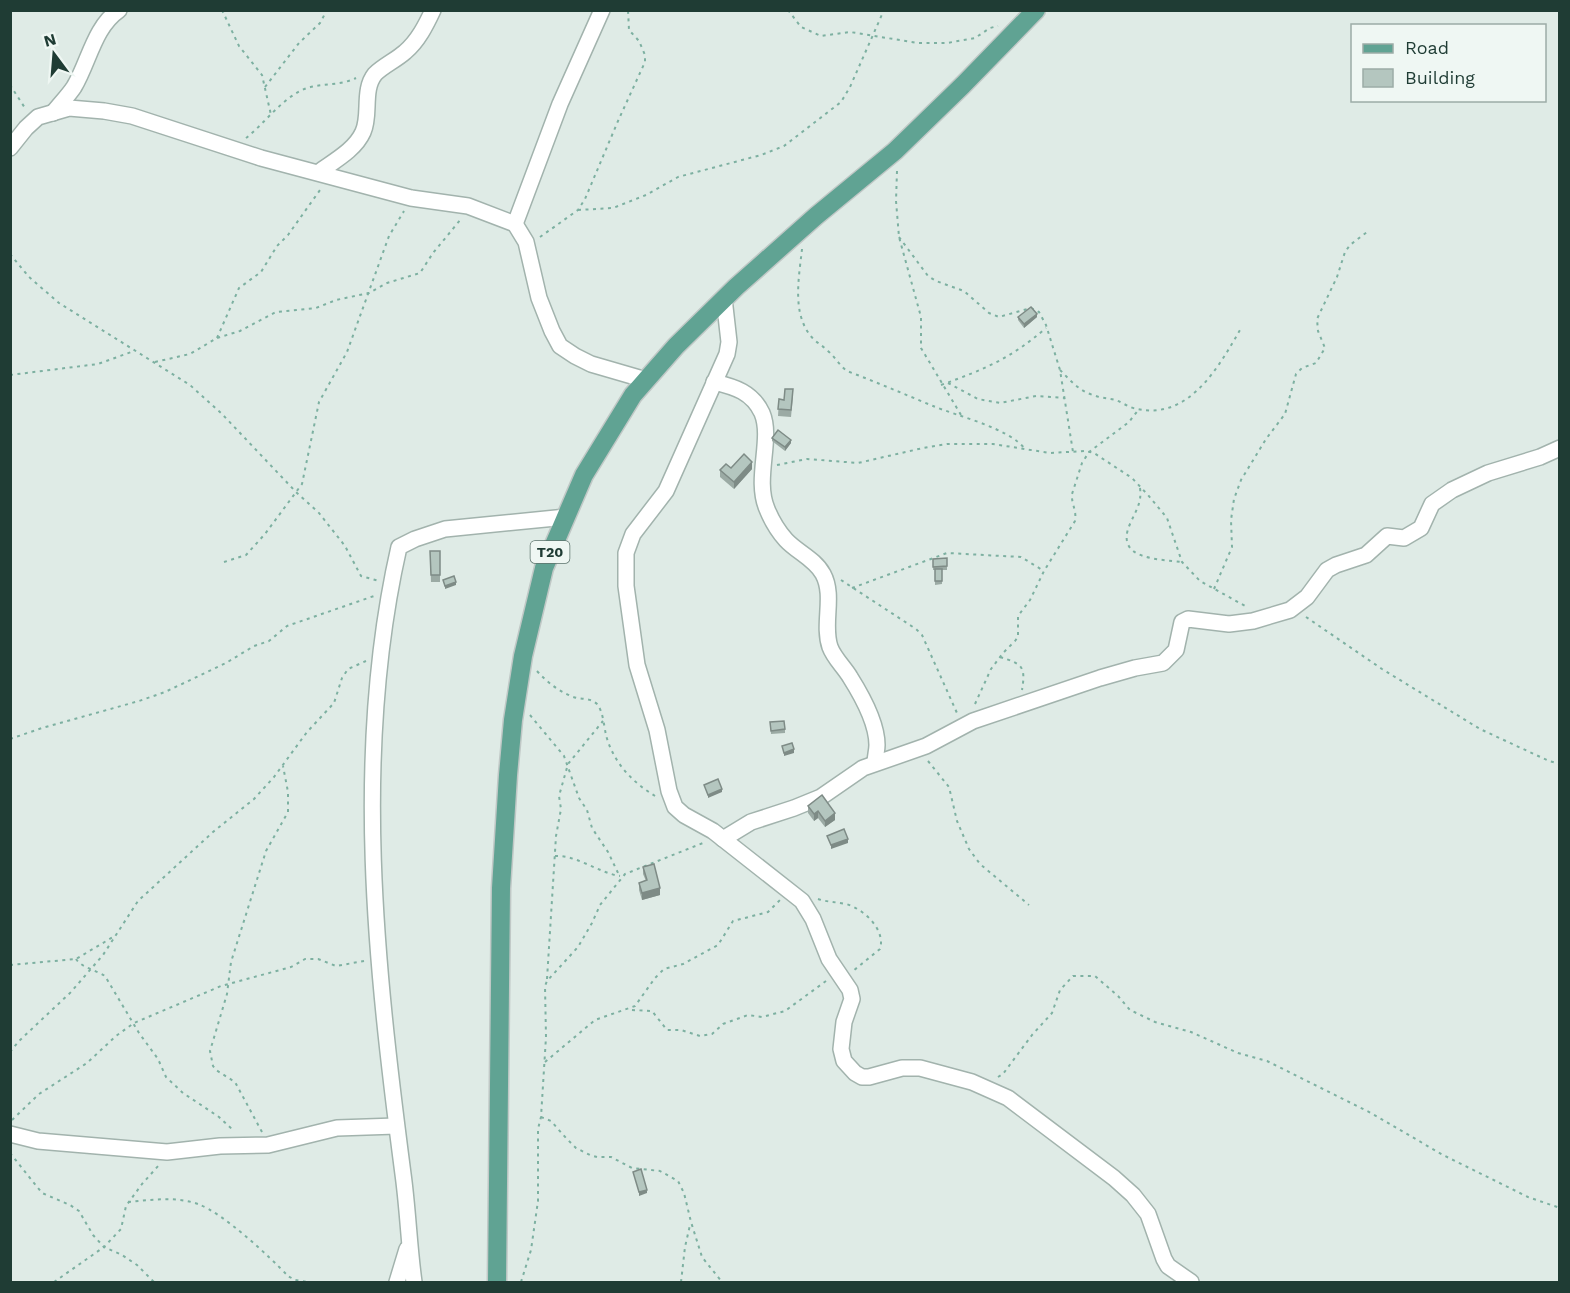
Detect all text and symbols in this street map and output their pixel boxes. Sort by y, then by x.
north arrow [24,24,84,84]
legend [1351,24,1546,102]
text: N [42,29,58,51]
text: Road [1405,37,1449,58]
text: Building [1405,67,1475,88]
road number: T20 [530,541,570,563]

